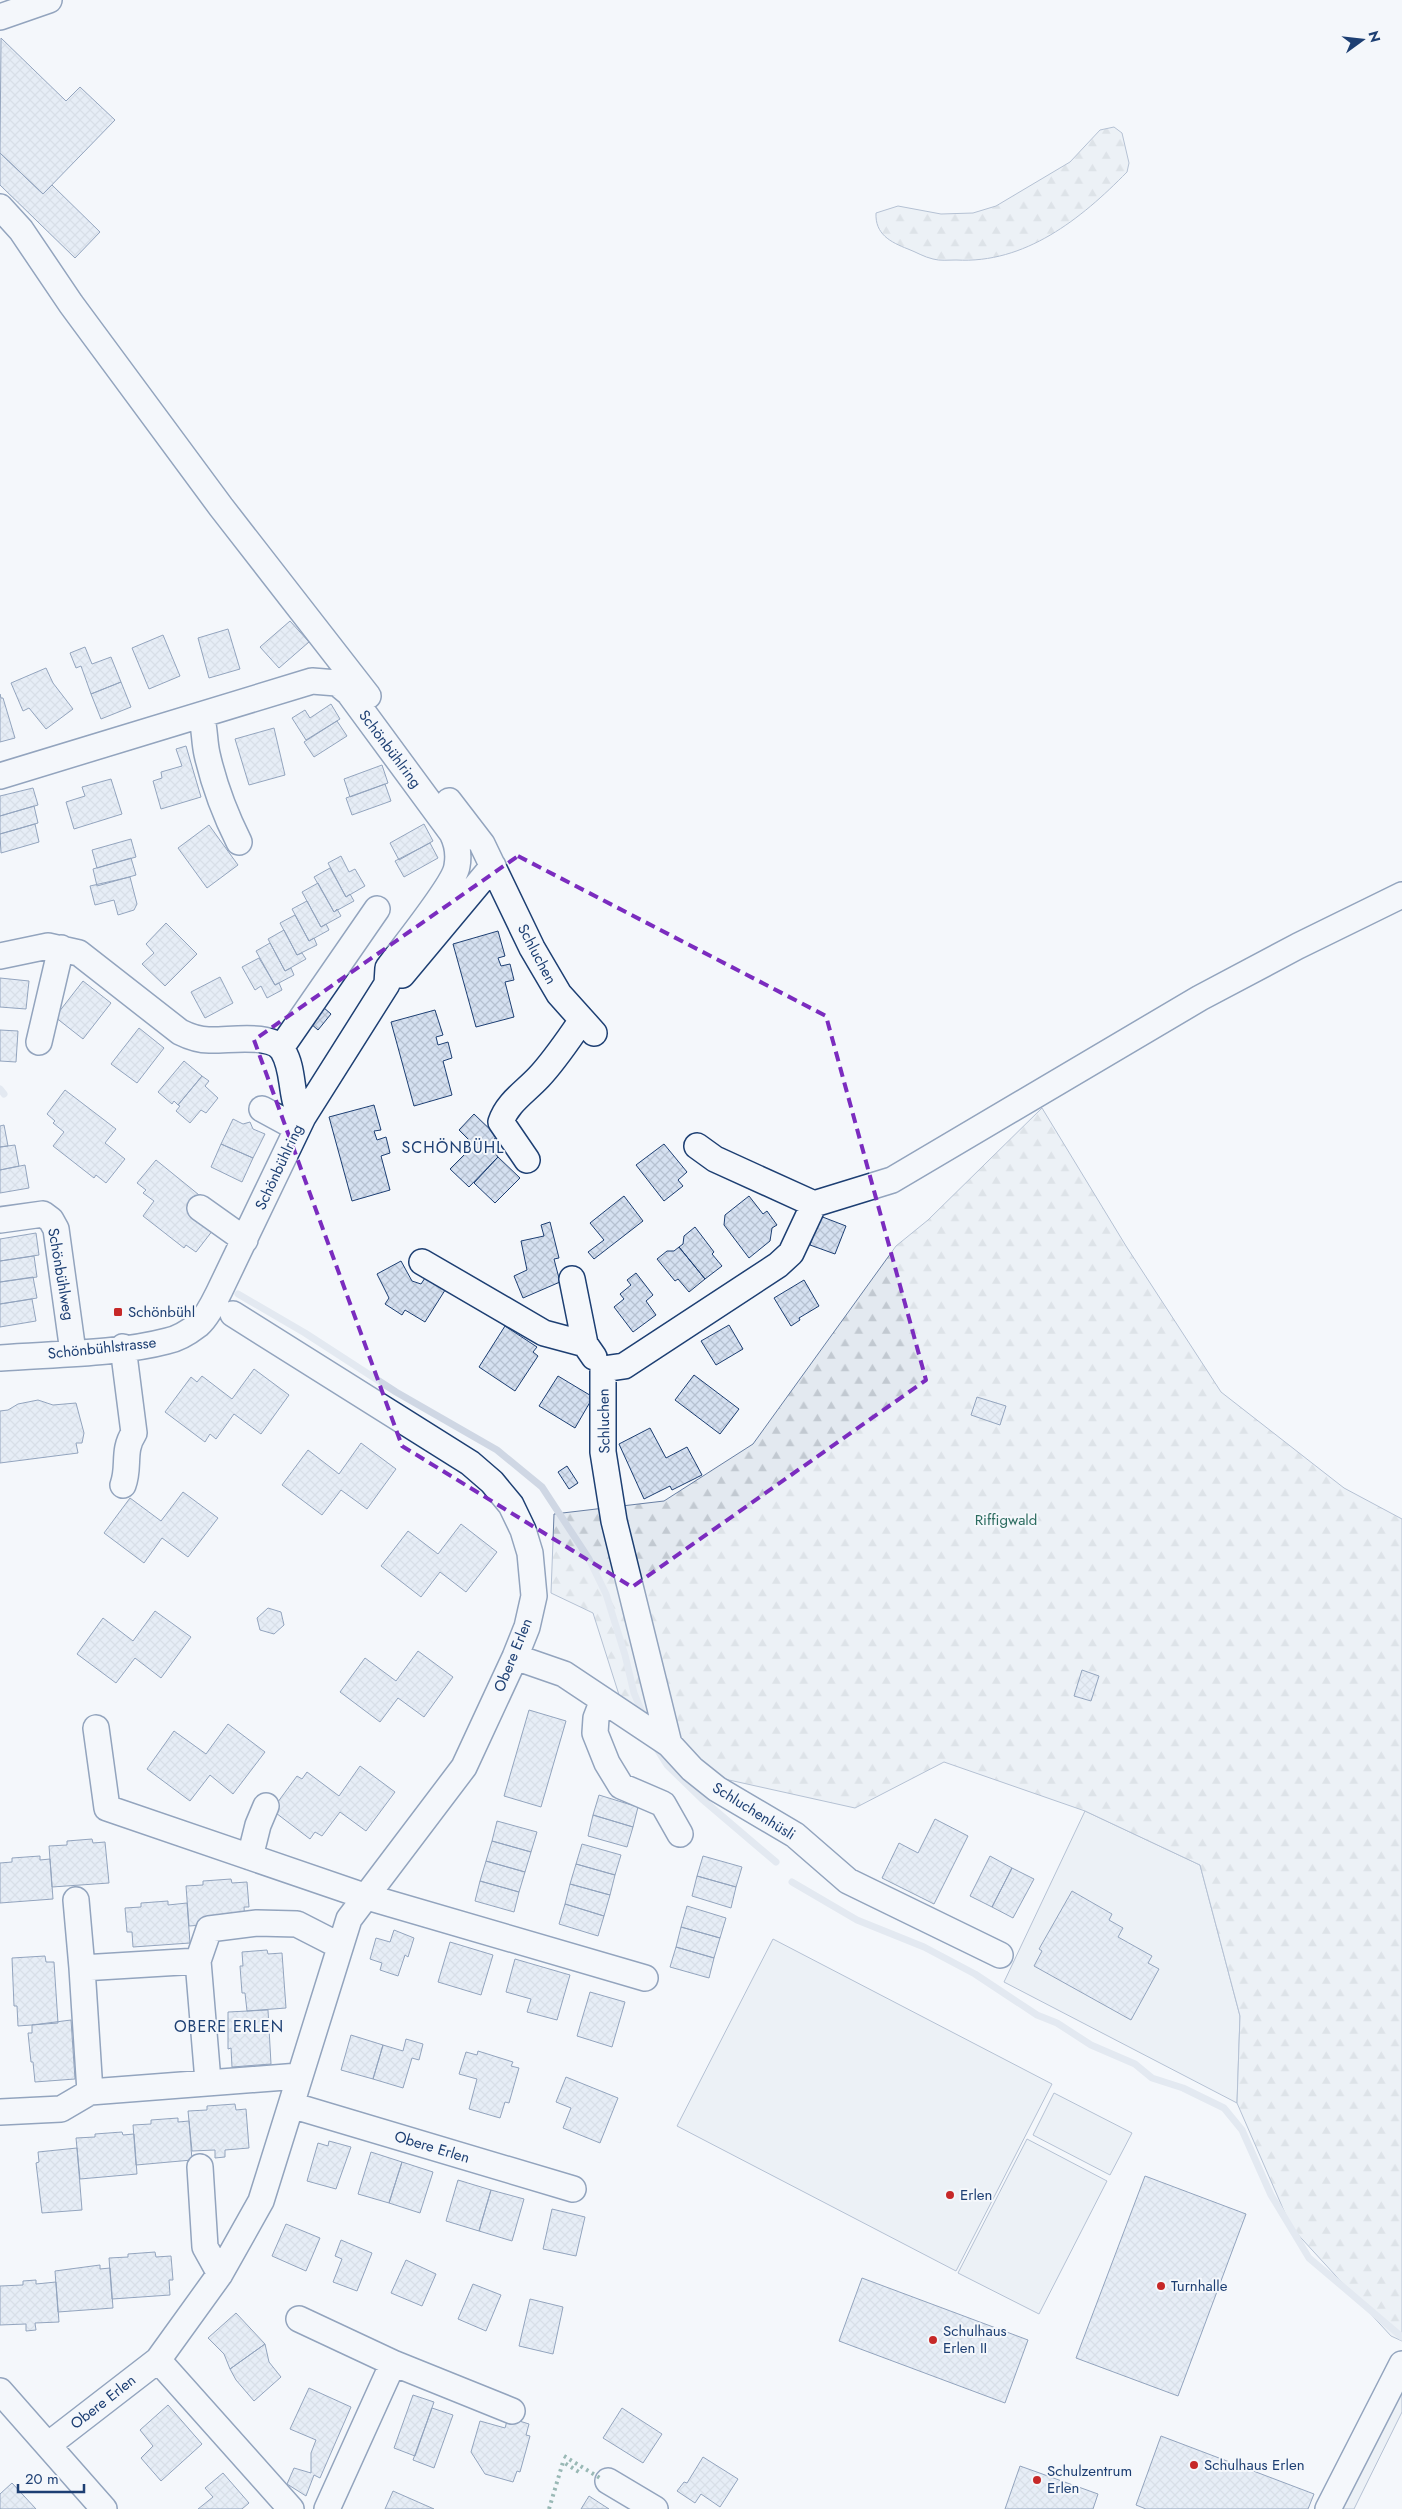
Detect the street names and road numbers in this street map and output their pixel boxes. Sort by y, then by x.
street label: Schönbühlring [353,705,427,793]
street label: Schluchen [512,920,562,988]
street label: Schönbühlring [249,1120,309,1214]
street label: Schönbühlweg [42,1226,80,1322]
street label: Schönbühlstrasse [47,1331,158,1365]
street label: Schluchen [592,1388,616,1454]
street label: Obere Erlen [488,1615,538,1695]
street label: Schluchenhüsli [708,1777,800,1845]
street label: Obere Erlen [392,2125,472,2169]
street label: Obere Erlen [66,2369,140,2435]

